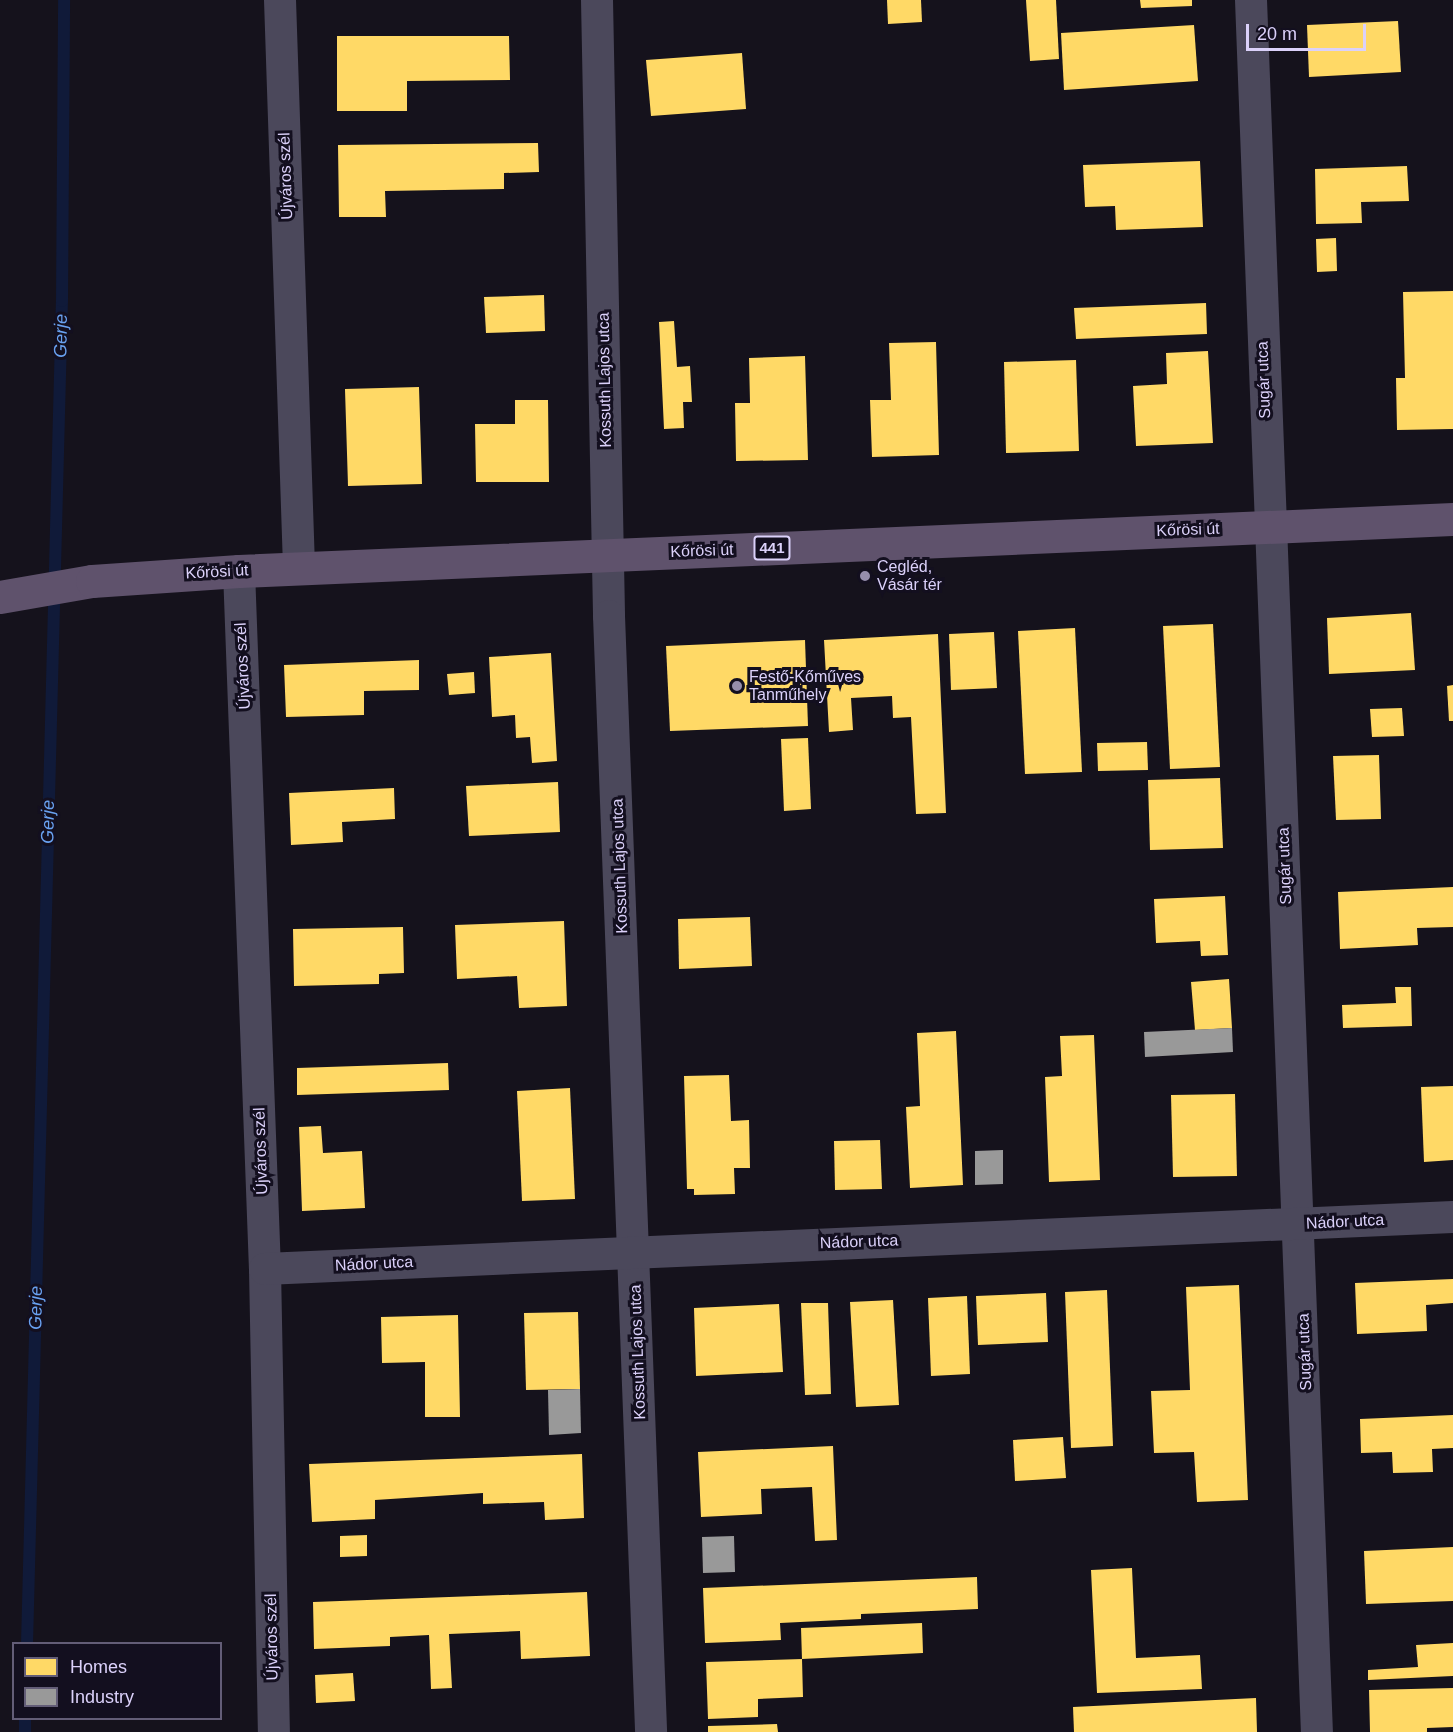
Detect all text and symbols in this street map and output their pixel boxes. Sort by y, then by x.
scale bar [1249,12,1369,50]
text: 20 m [1257,24,1297,44]
street label: Újváros szél [275,132,297,220]
street label: Kossuth Lajos utca [594,312,616,448]
water label: Gerje [50,314,72,358]
street label: Sugár utca [1253,341,1275,419]
street label: Kőrösi út [1156,519,1220,541]
road number: 441 [752,536,792,560]
street label: Kőrösi út [670,540,734,562]
place label: Cegléd, Vásár tér [877,557,942,595]
street label: Kőrösi út [185,561,249,583]
marker: Cegléd, Vásár tér [858,569,872,583]
street label: Újváros szél [231,622,255,710]
place label: Festő-Kőműves Tanműhely [749,667,861,705]
marker: Festő-Kőműves Tanműhely [730,679,744,693]
street label: Kossuth Lajos utca [608,798,632,934]
water label: Gerje [37,800,59,844]
street label: Sugár utca [1274,827,1296,905]
street label: Újváros szél [250,1107,272,1195]
street label: Nádor utca [1305,1210,1385,1234]
street label: Nádor utca [820,1231,898,1253]
street label: Nádor utca [334,1252,414,1276]
street label: Kossuth Lajos utca [626,1284,650,1420]
water label: Gerje [25,1286,47,1330]
street label: Sugár utca [1294,1313,1316,1391]
street label: Újváros szél [262,1593,282,1681]
legend [12,1642,222,1720]
text: Homes [70,1657,127,1677]
text: Industry [70,1687,134,1707]

